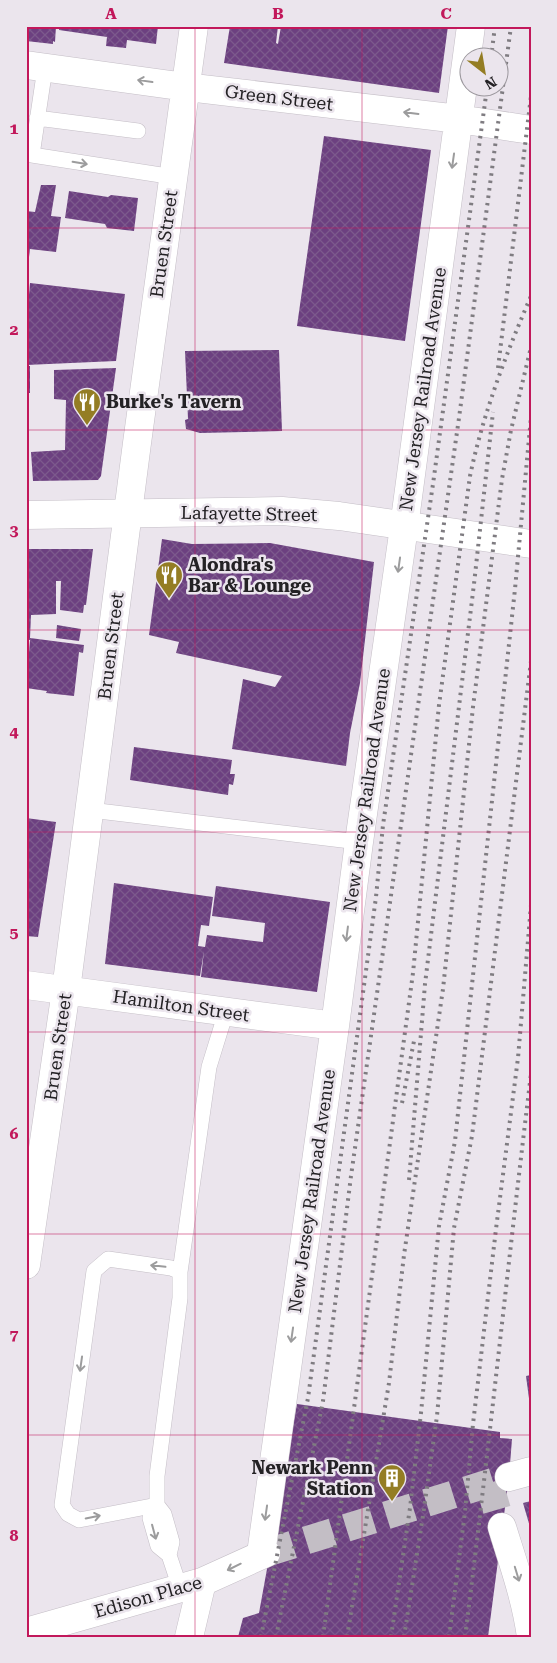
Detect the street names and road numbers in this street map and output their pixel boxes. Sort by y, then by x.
street label: Green Street [224,80,335,115]
street label: Bruen Street [146,189,181,299]
street label: New Jersey Railroad Avenue [395,266,450,512]
street label: Lafayette Street [180,502,318,525]
street label: Bruen Street [93,591,128,701]
street label: New Jersey Railroad Avenue [339,667,394,913]
street label: Hamilton Street [111,986,251,1026]
street label: Bruen Street [40,992,75,1102]
street label: New Jersey Railroad Avenue [284,1068,339,1314]
street label: Edison Place [92,1571,204,1622]

